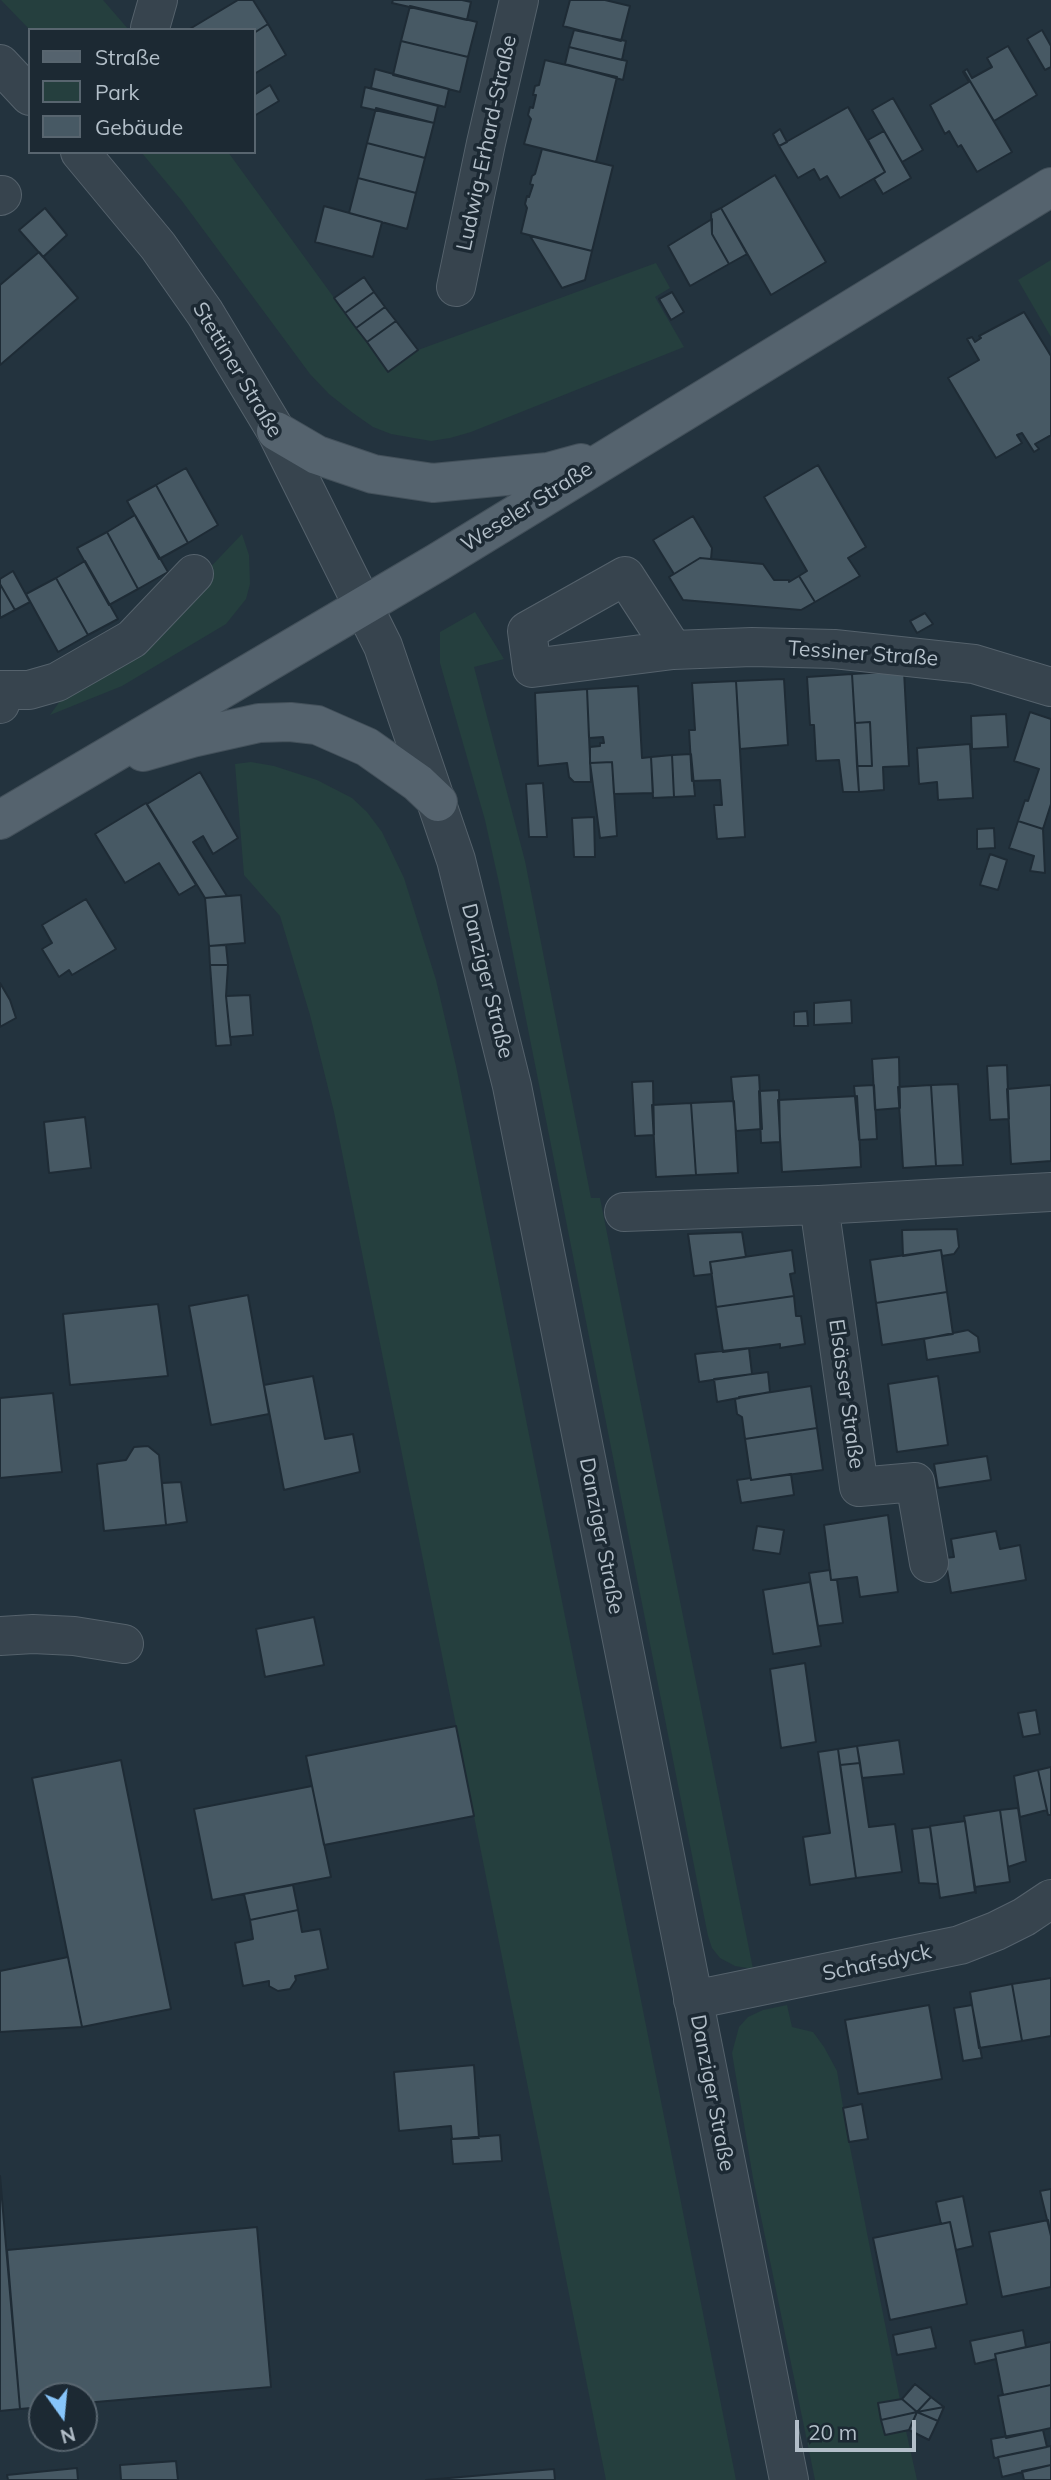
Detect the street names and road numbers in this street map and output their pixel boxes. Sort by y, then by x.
street label: Ludwig-Erhard-Straße [452,33,522,253]
street label: Stettiner Straße [187,298,287,442]
street label: Weseler Straße [457,457,597,557]
street label: Tessiner Straße [787,636,939,672]
street label: Danziger Straße [456,901,518,1061]
street label: Elsässer Straße [823,1317,869,1471]
street label: Danziger Straße [573,1456,629,1616]
street label: Schafsdyck [820,1939,934,1987]
street label: Danziger Straße [684,2013,740,2173]

